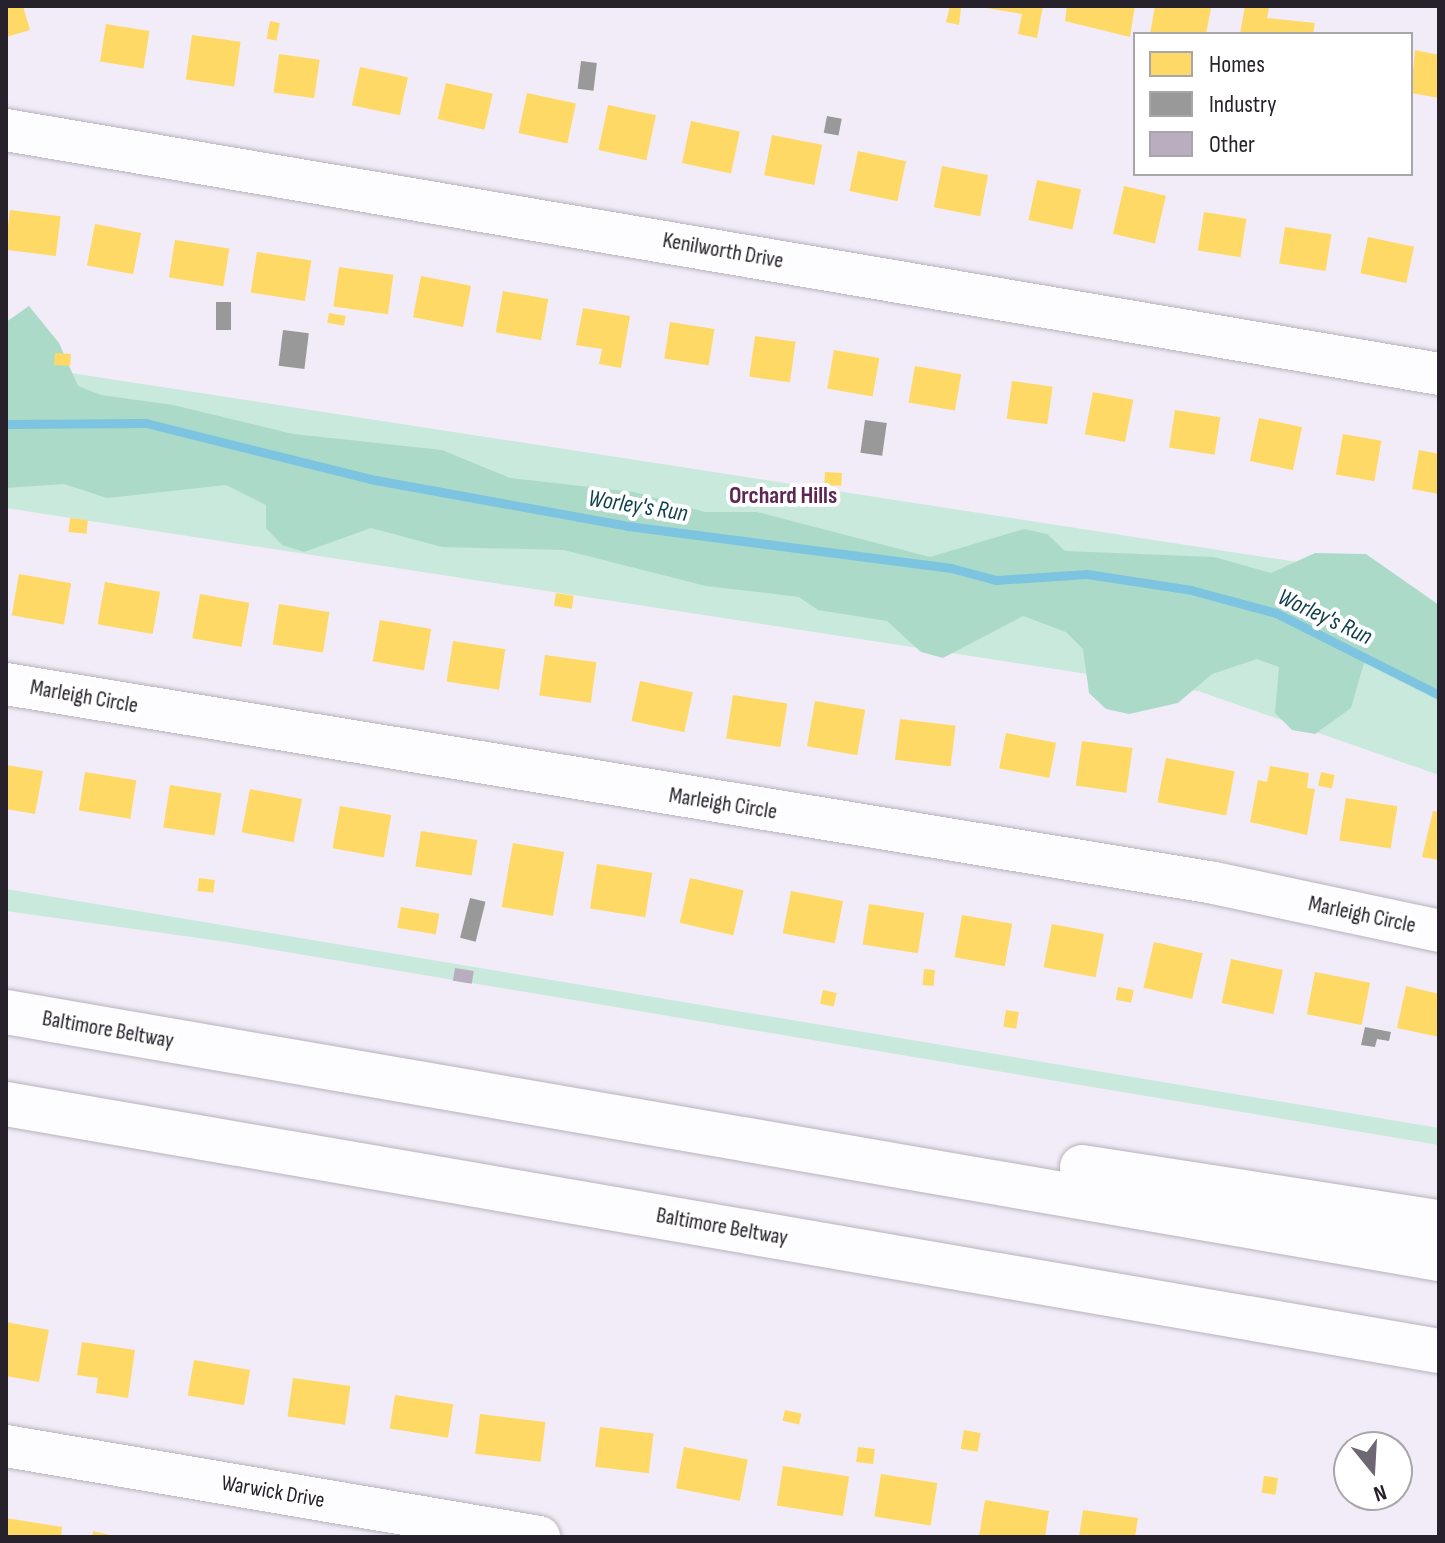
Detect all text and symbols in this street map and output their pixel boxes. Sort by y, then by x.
legend [1133,32,1413,176]
text: Homes [1209,50,1265,79]
text: Industry [1209,90,1276,119]
text: Other [1209,130,1255,159]
street label: Kenilworth Drive [661,227,785,275]
district label: Orchard Hills [729,482,837,510]
water label: Worley's Run [586,484,690,528]
water label: Worley's Run [1273,583,1377,651]
street label: Marleigh Circle [28,675,140,719]
street label: Marleigh Circle [667,782,779,826]
street label: Marleigh Circle [1306,891,1418,939]
street label: Baltimore Beltway [40,1005,176,1055]
street label: Baltimore Beltway [654,1202,790,1252]
north arrow [1333,1431,1413,1511]
street label: Warwick Drive [219,1470,327,1514]
text: N [1370,1478,1390,1507]

